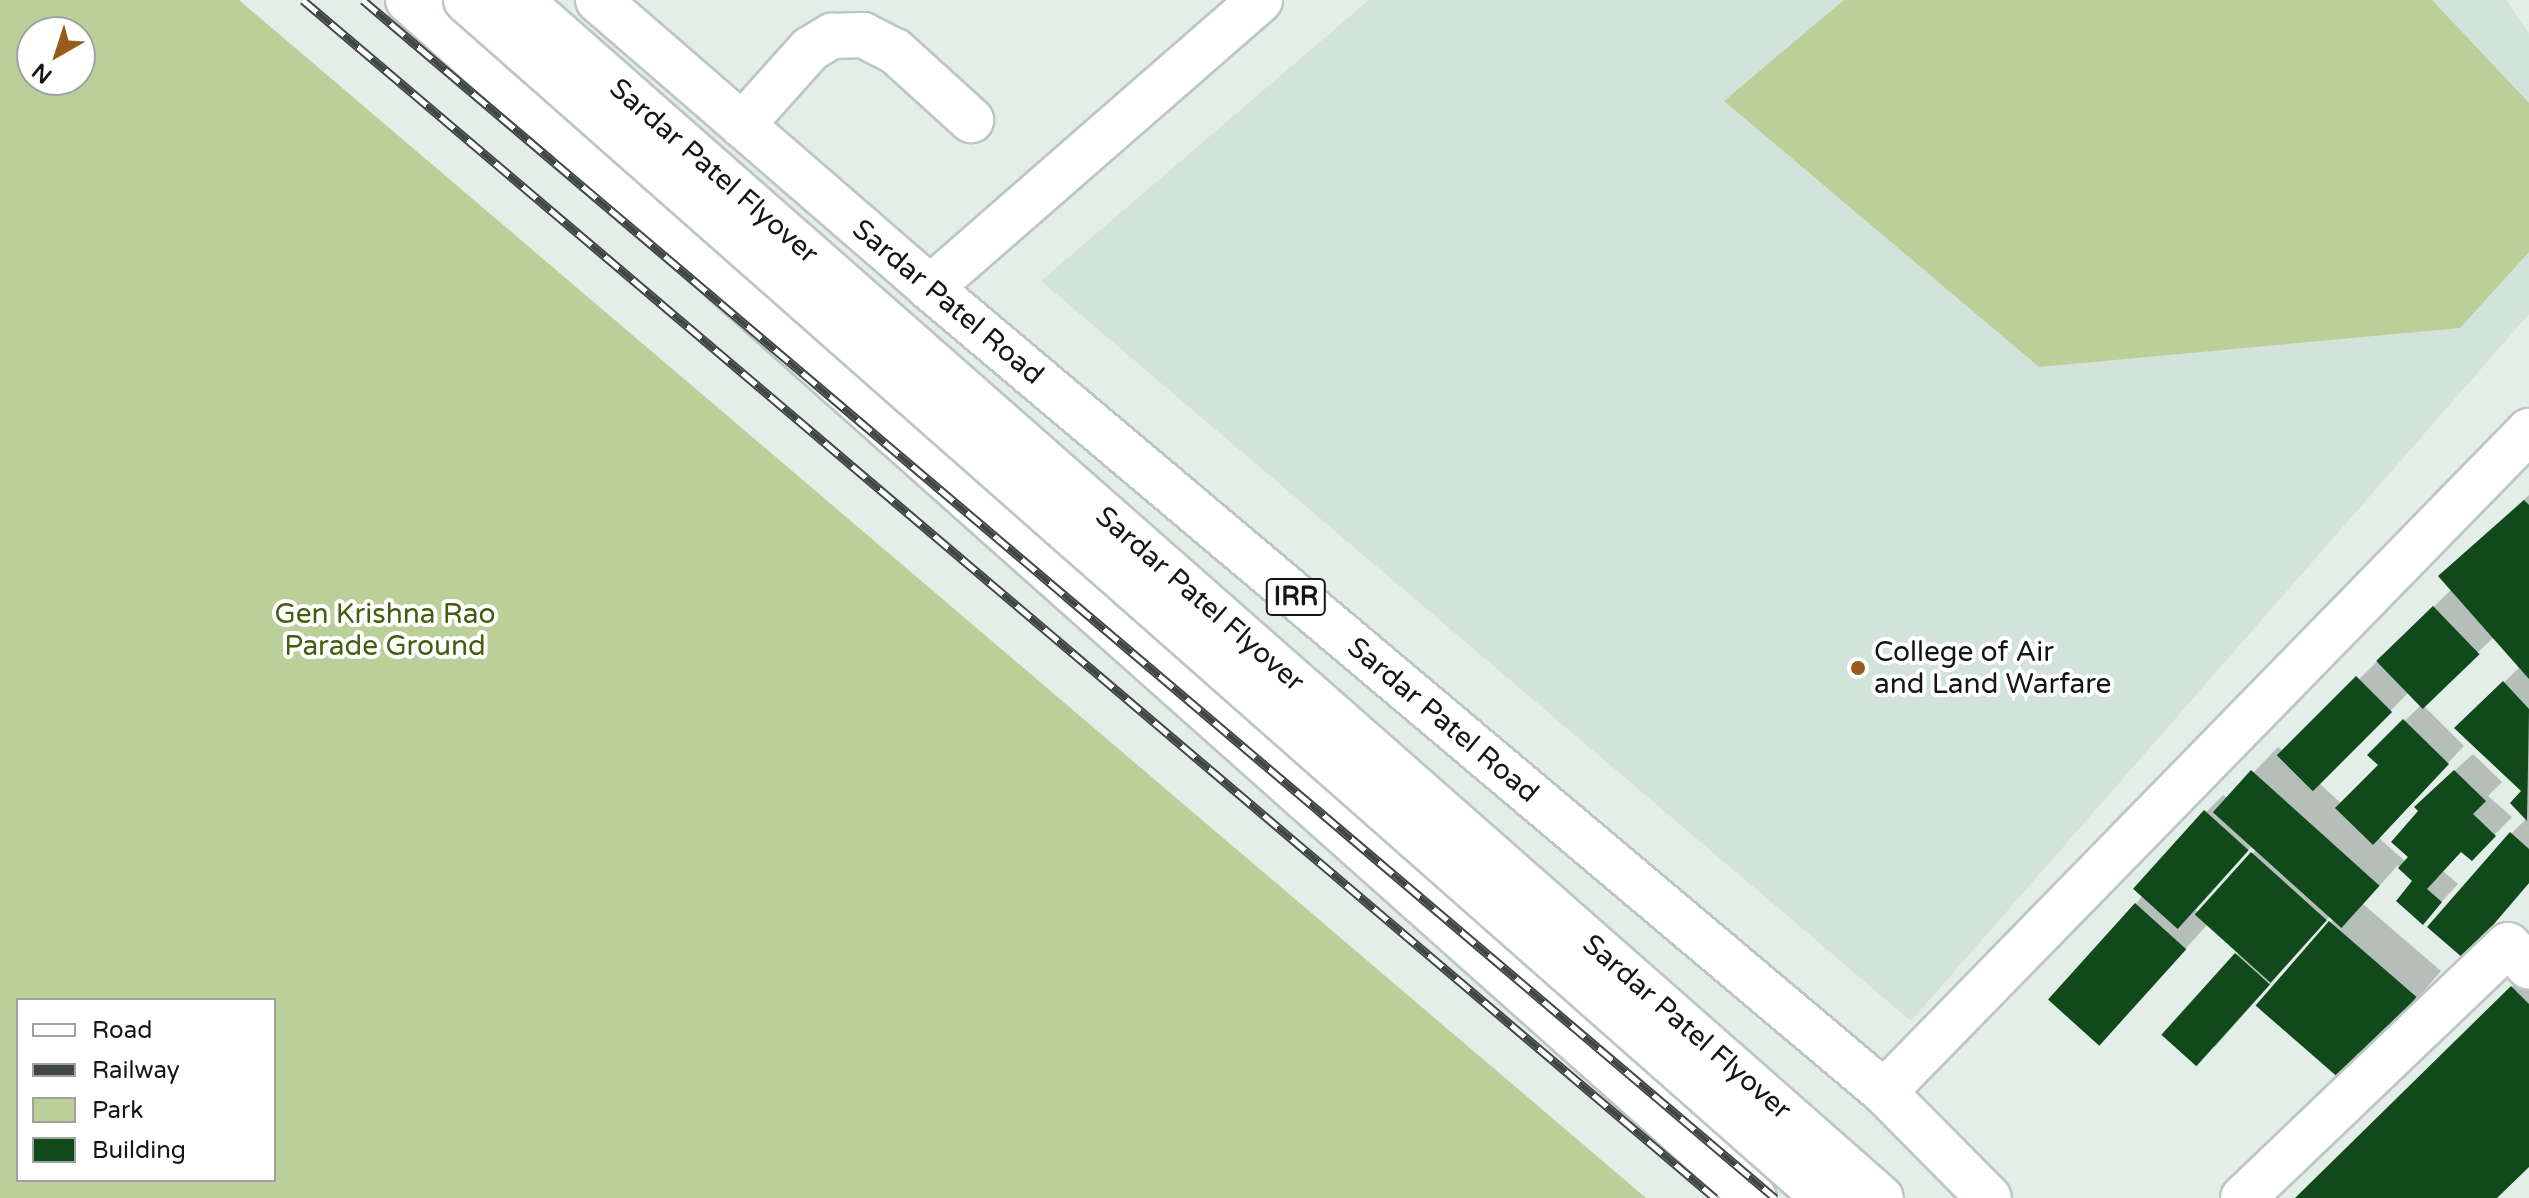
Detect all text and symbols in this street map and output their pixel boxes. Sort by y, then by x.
north arrow [16,16,96,96]
text: N [27,57,57,89]
street label: Sardar Patel Flyover [603,71,825,271]
street label: Sardar Patel Road [846,212,1050,392]
street label: Sardar Patel Flyover [1089,499,1311,699]
road number: IRR [1264,575,1328,619]
park label: Gen Krishna Rao Parade Ground [274,597,496,663]
street label: Sardar Patel Road [1341,630,1545,810]
place label: College of Air and Land Warfare [1874,635,2111,701]
marker: College of Air and Land Warfare [1849,659,1867,677]
street label: Sardar Patel Flyover [1576,927,1798,1127]
legend [16,998,276,1182]
text: Road [92,1016,152,1045]
text: Railway [92,1056,180,1085]
text: Park [92,1096,143,1125]
text: Building [92,1136,186,1165]

